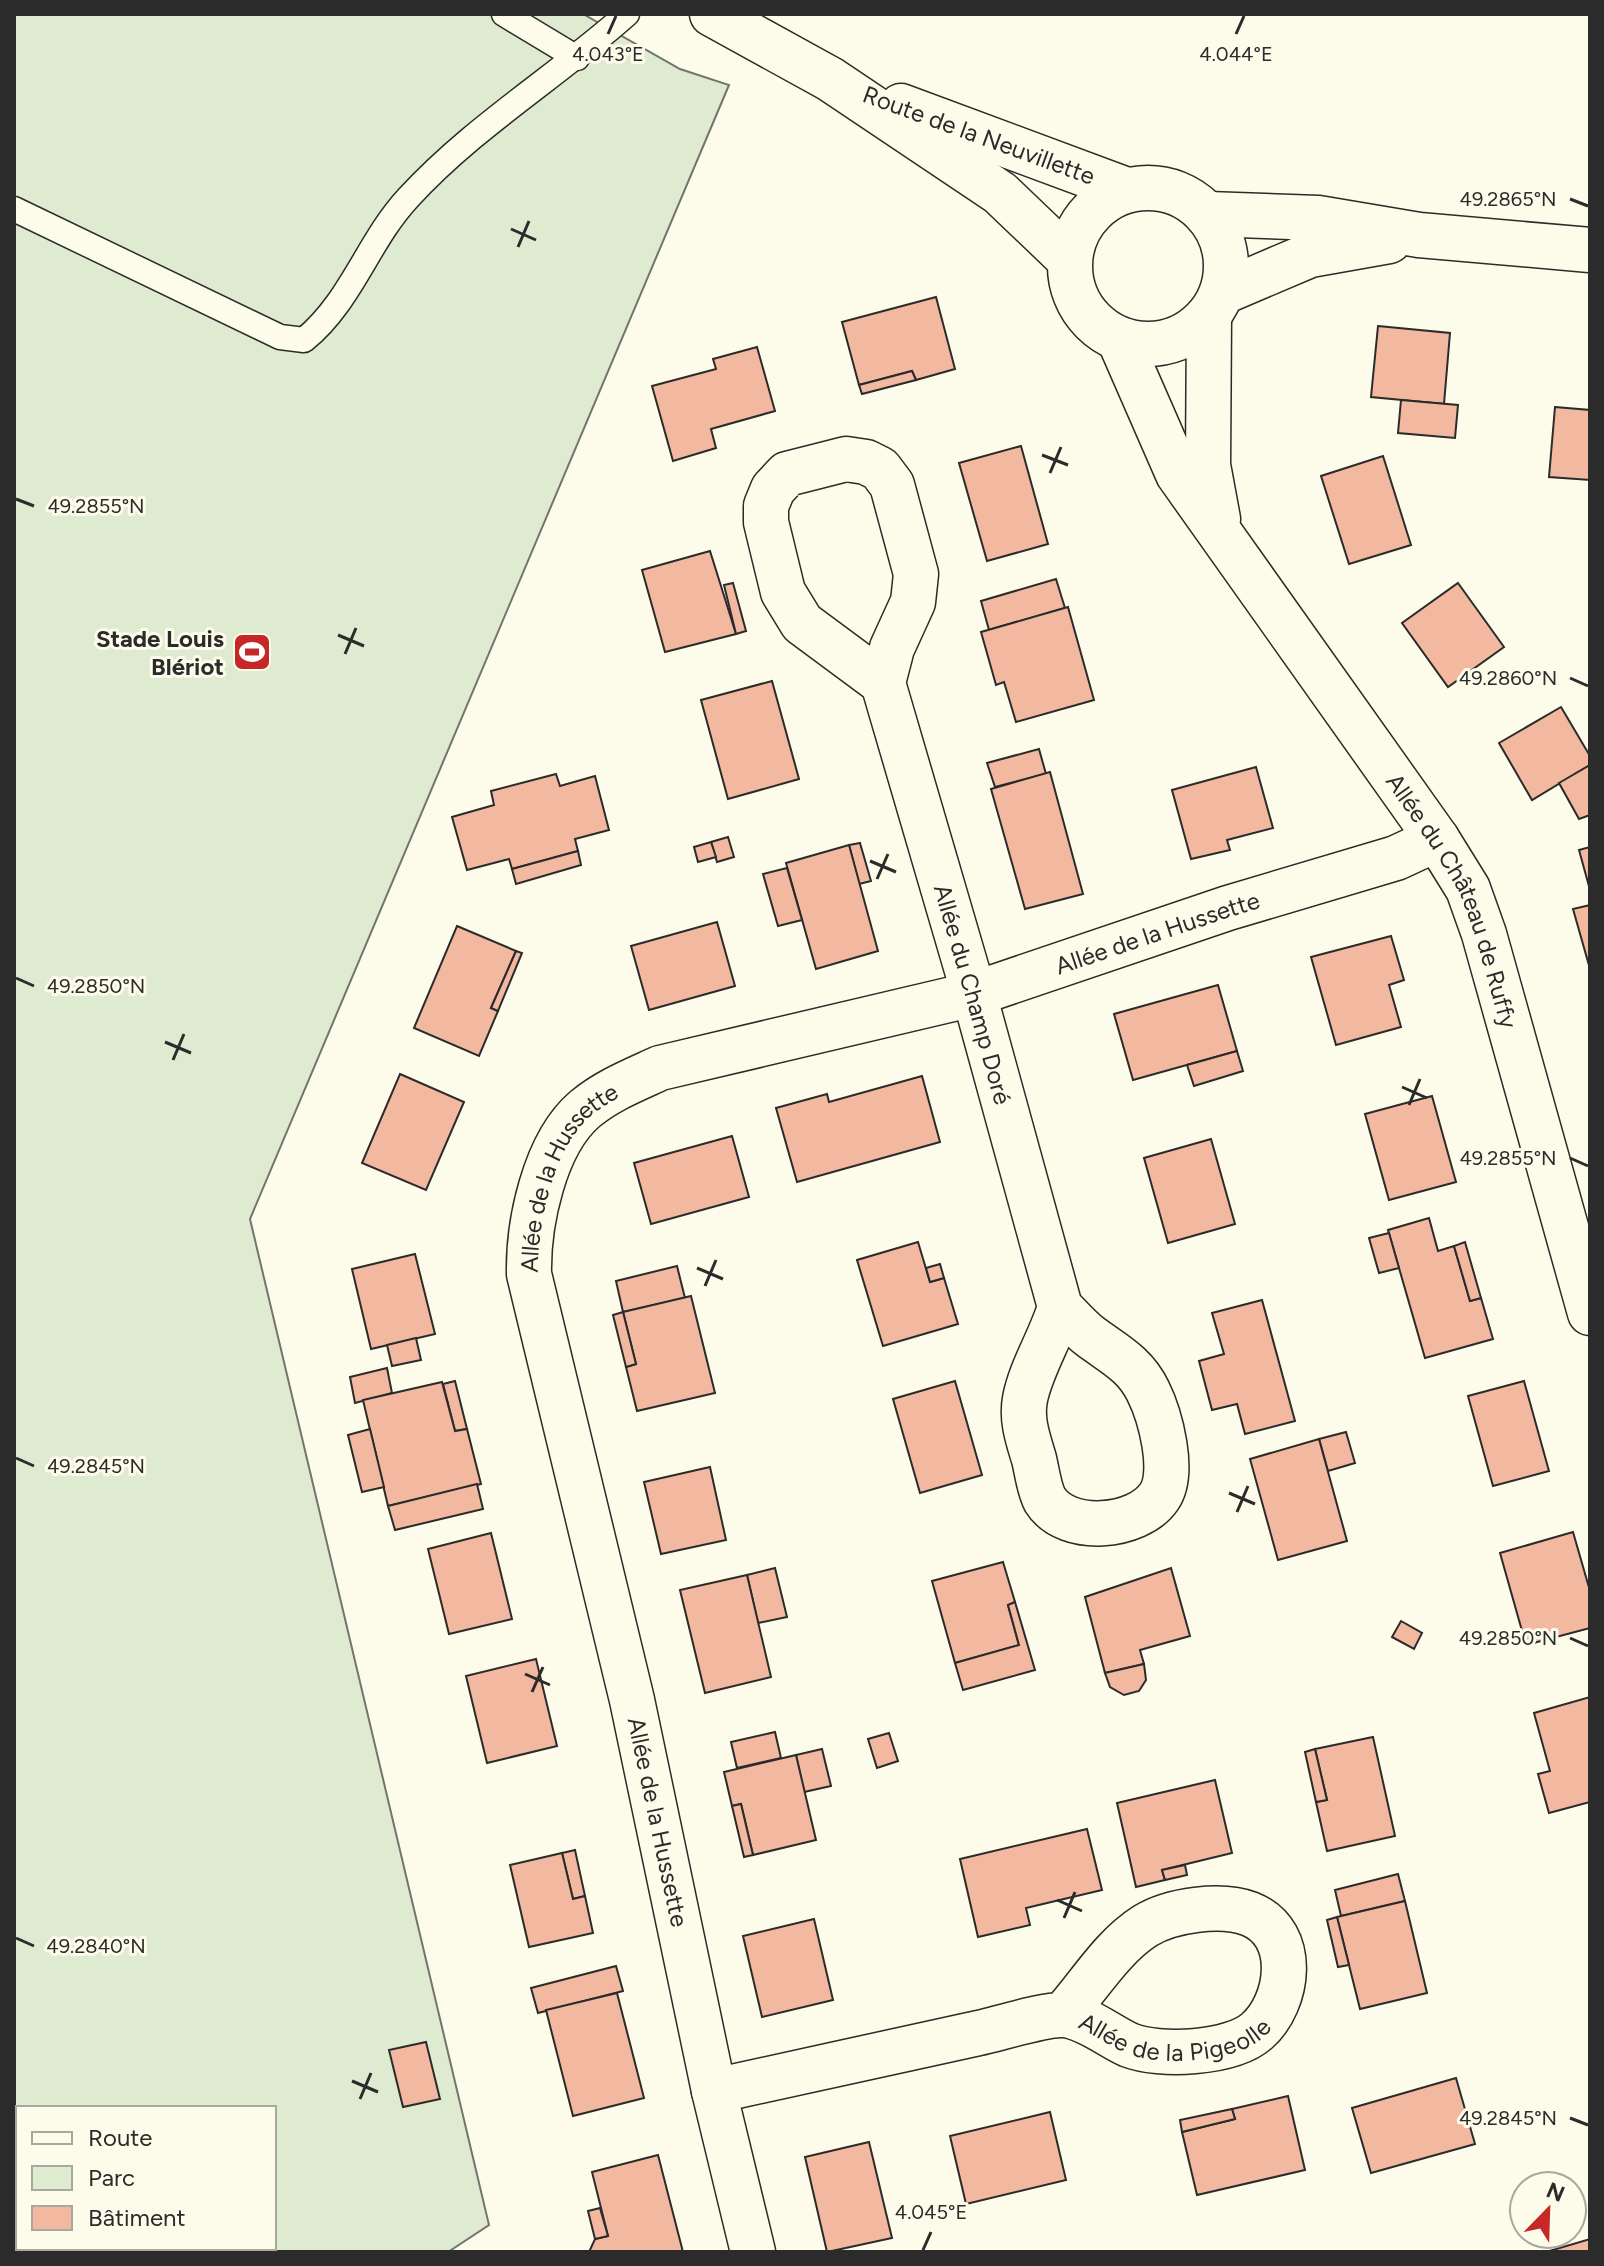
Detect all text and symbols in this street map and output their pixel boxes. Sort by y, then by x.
text: 4.043°E [572,42,644,66]
text: 4.044°E [1199,42,1273,66]
street label: Route de la Neuvillette [859,79,1099,191]
text: 49.2865°N [1459,187,1557,211]
text: 49.2855°N [47,494,145,518]
place label: Stade Louis Blériot [96,624,224,681]
sports icon: Stade Louis Blériot [231,631,273,673]
text: 49.2860°N [1459,666,1557,690]
street label: Allée du Château de Ruffy [1380,768,1524,1032]
street label: Allée du Champ Doré [928,881,1018,1108]
street label: Allée de la Hussette [1051,885,1263,980]
text: 49.2850°N [47,974,145,998]
street label: Allée de la Hussette [514,1076,623,1273]
text: 49.2855°N [1459,1146,1557,1170]
text: 49.2845°N [47,1454,145,1478]
text: 49.2850°N [1459,1626,1557,1650]
street label: Allée de la Hussette [622,1715,694,1929]
text: 49.2840°N [46,1934,146,1958]
street label: Allée de la Pigeolle [1072,1999,1272,2031]
text: Allée de la Pigeolle [1075,2006,1276,2066]
legend [16,2106,276,2250]
text: 49.2845°N [1459,2106,1557,2130]
text: Route [88,2123,152,2152]
text: Parc [88,2163,135,2192]
north arrow [1508,2170,1588,2250]
text: N [1543,2176,1569,2208]
text: 4.045°E [895,2200,967,2224]
text: Bâtiment [88,2203,186,2232]

